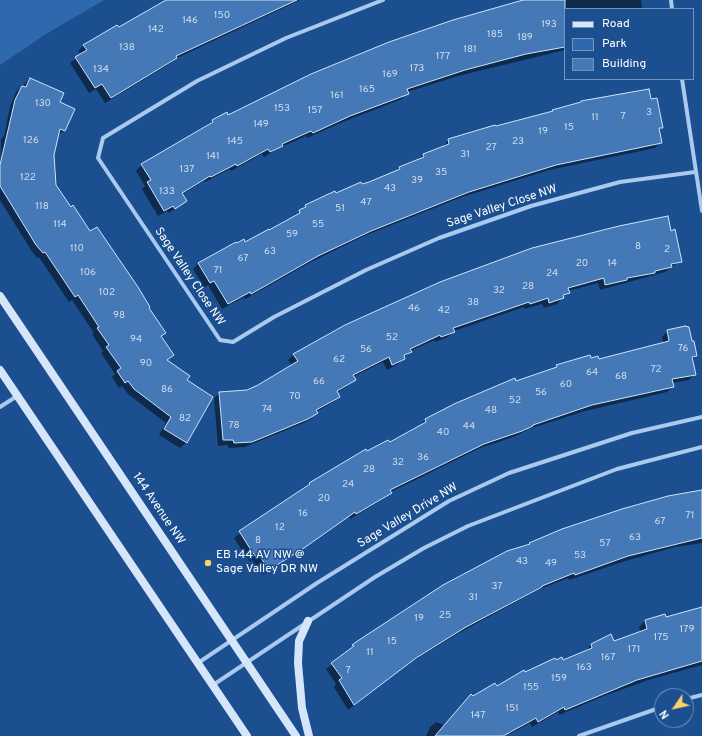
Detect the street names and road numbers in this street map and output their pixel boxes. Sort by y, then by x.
street label: Sage Valley Close NW [445,182,559,232]
street label: Sage Valley Close NW [151,225,227,329]
street label: 144 Avenue NW [129,470,187,548]
street label: Sage Valley Drive NW [355,480,461,552]

